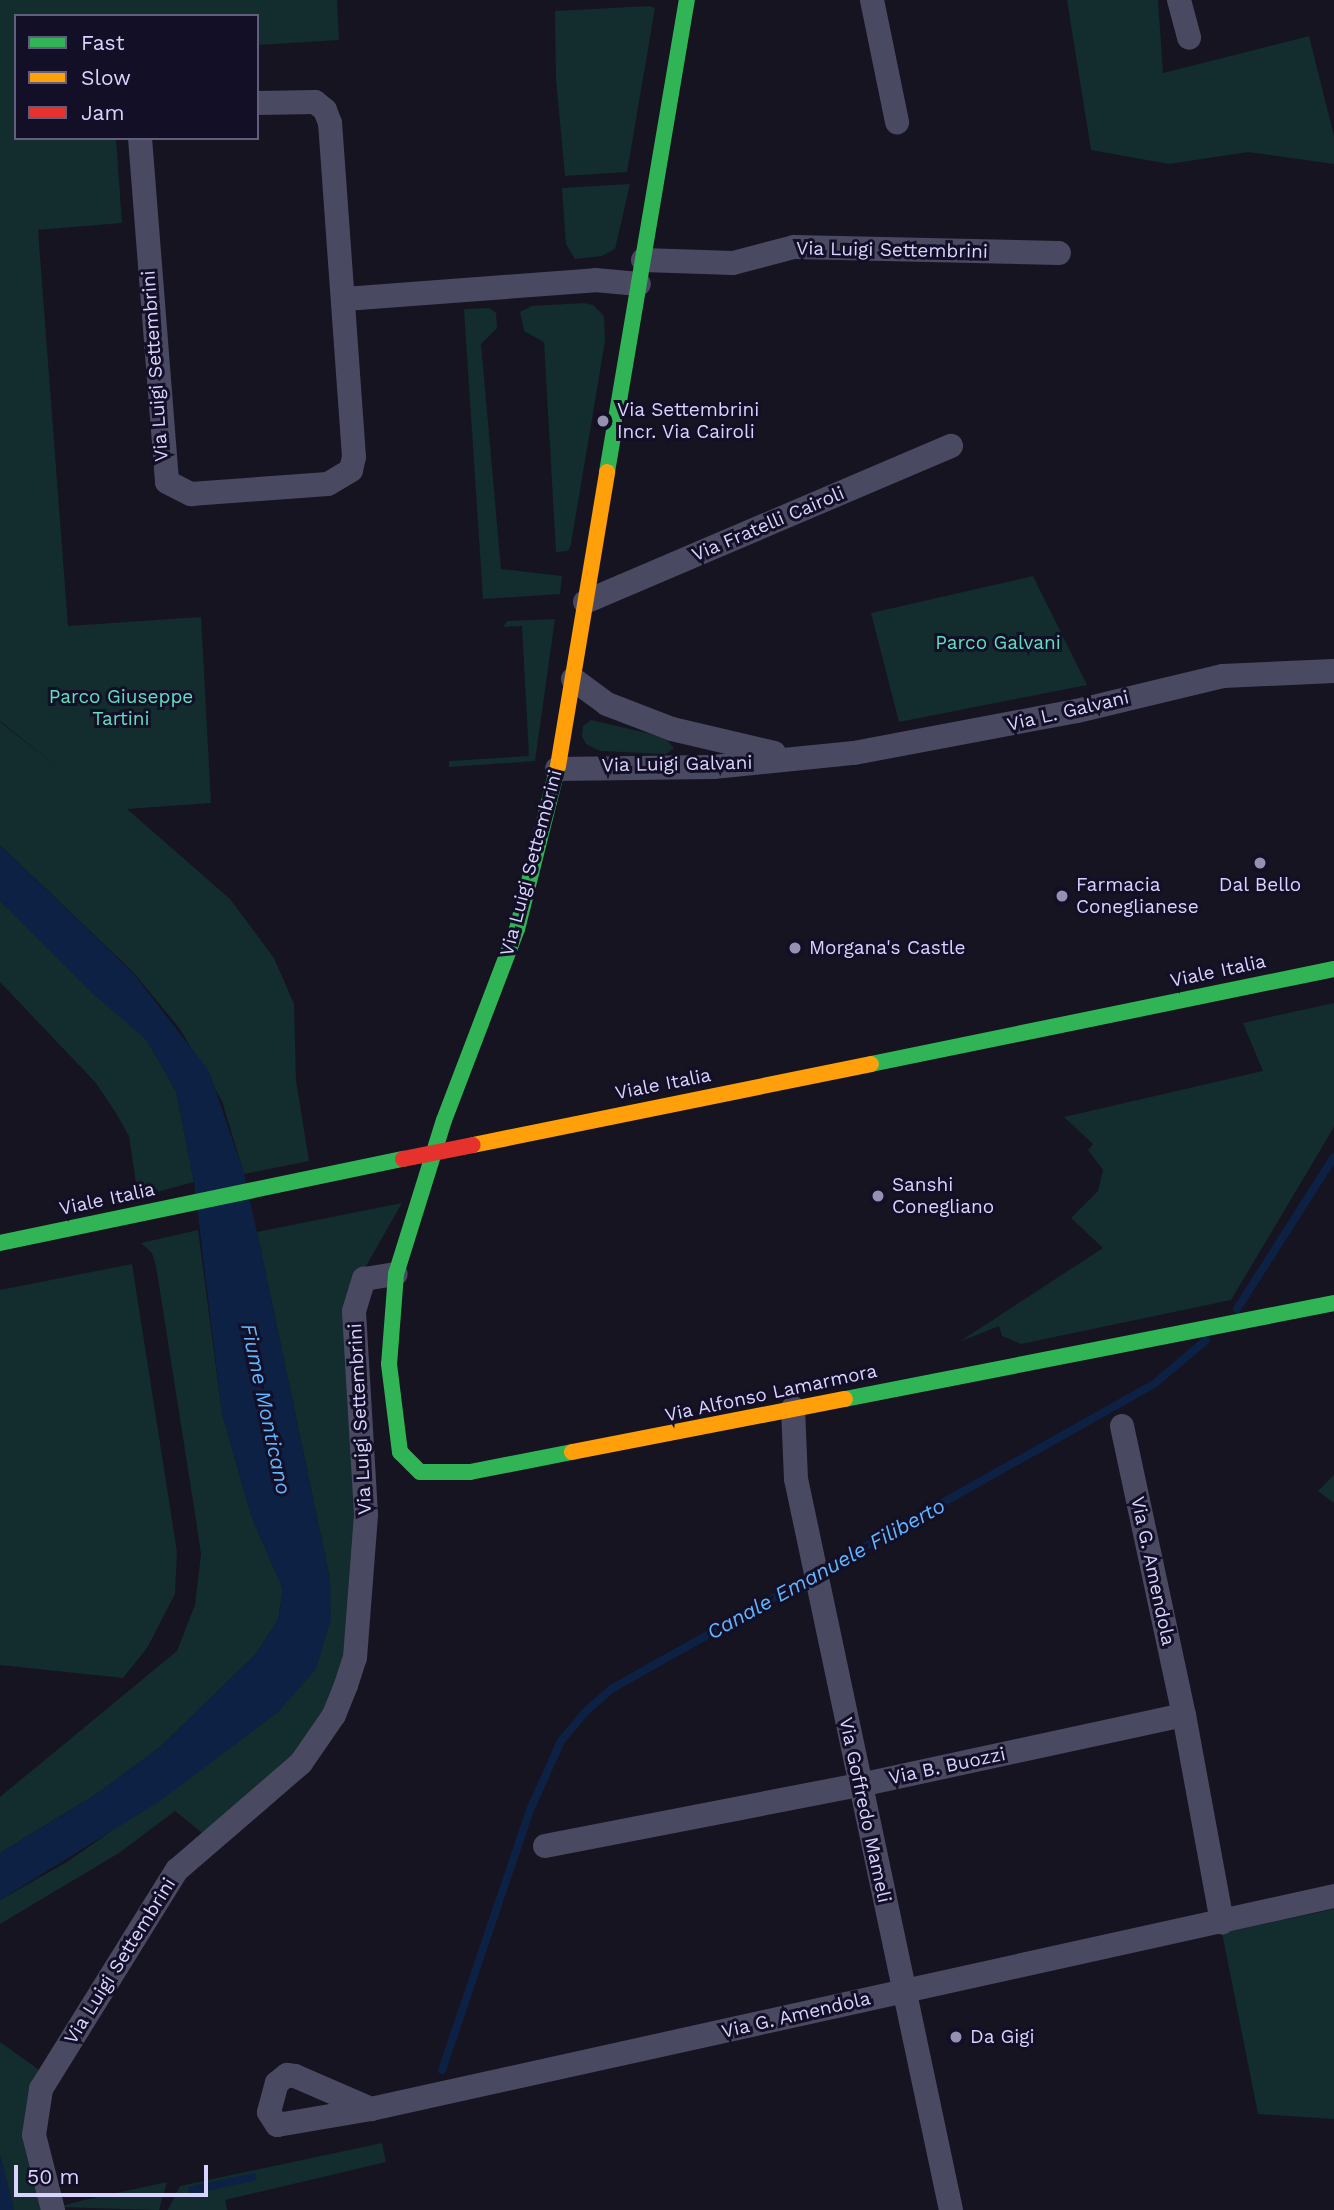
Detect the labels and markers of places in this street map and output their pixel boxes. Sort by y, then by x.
place label: Via Settembrini Incr. Via Cairoli [617,399,760,443]
marker: Via Settembrini Incr. Via Cairoli [595,413,611,429]
marker: Dal Bello [1252,855,1268,871]
place label: Farmacia Coneglianese [1076,874,1199,918]
place label: Dal Bello [1218,874,1302,896]
marker: Farmacia Coneglianese [1054,888,1070,904]
place label: Morgana's Castle [809,937,965,959]
marker: Morgana's Castle [787,940,803,956]
place label: Sanshi Conegliano [892,1174,994,1218]
marker: Sanshi Conegliano [870,1188,886,1204]
place label: Da Gigi [970,2026,1035,2048]
marker: Da Gigi [948,2029,964,2045]

